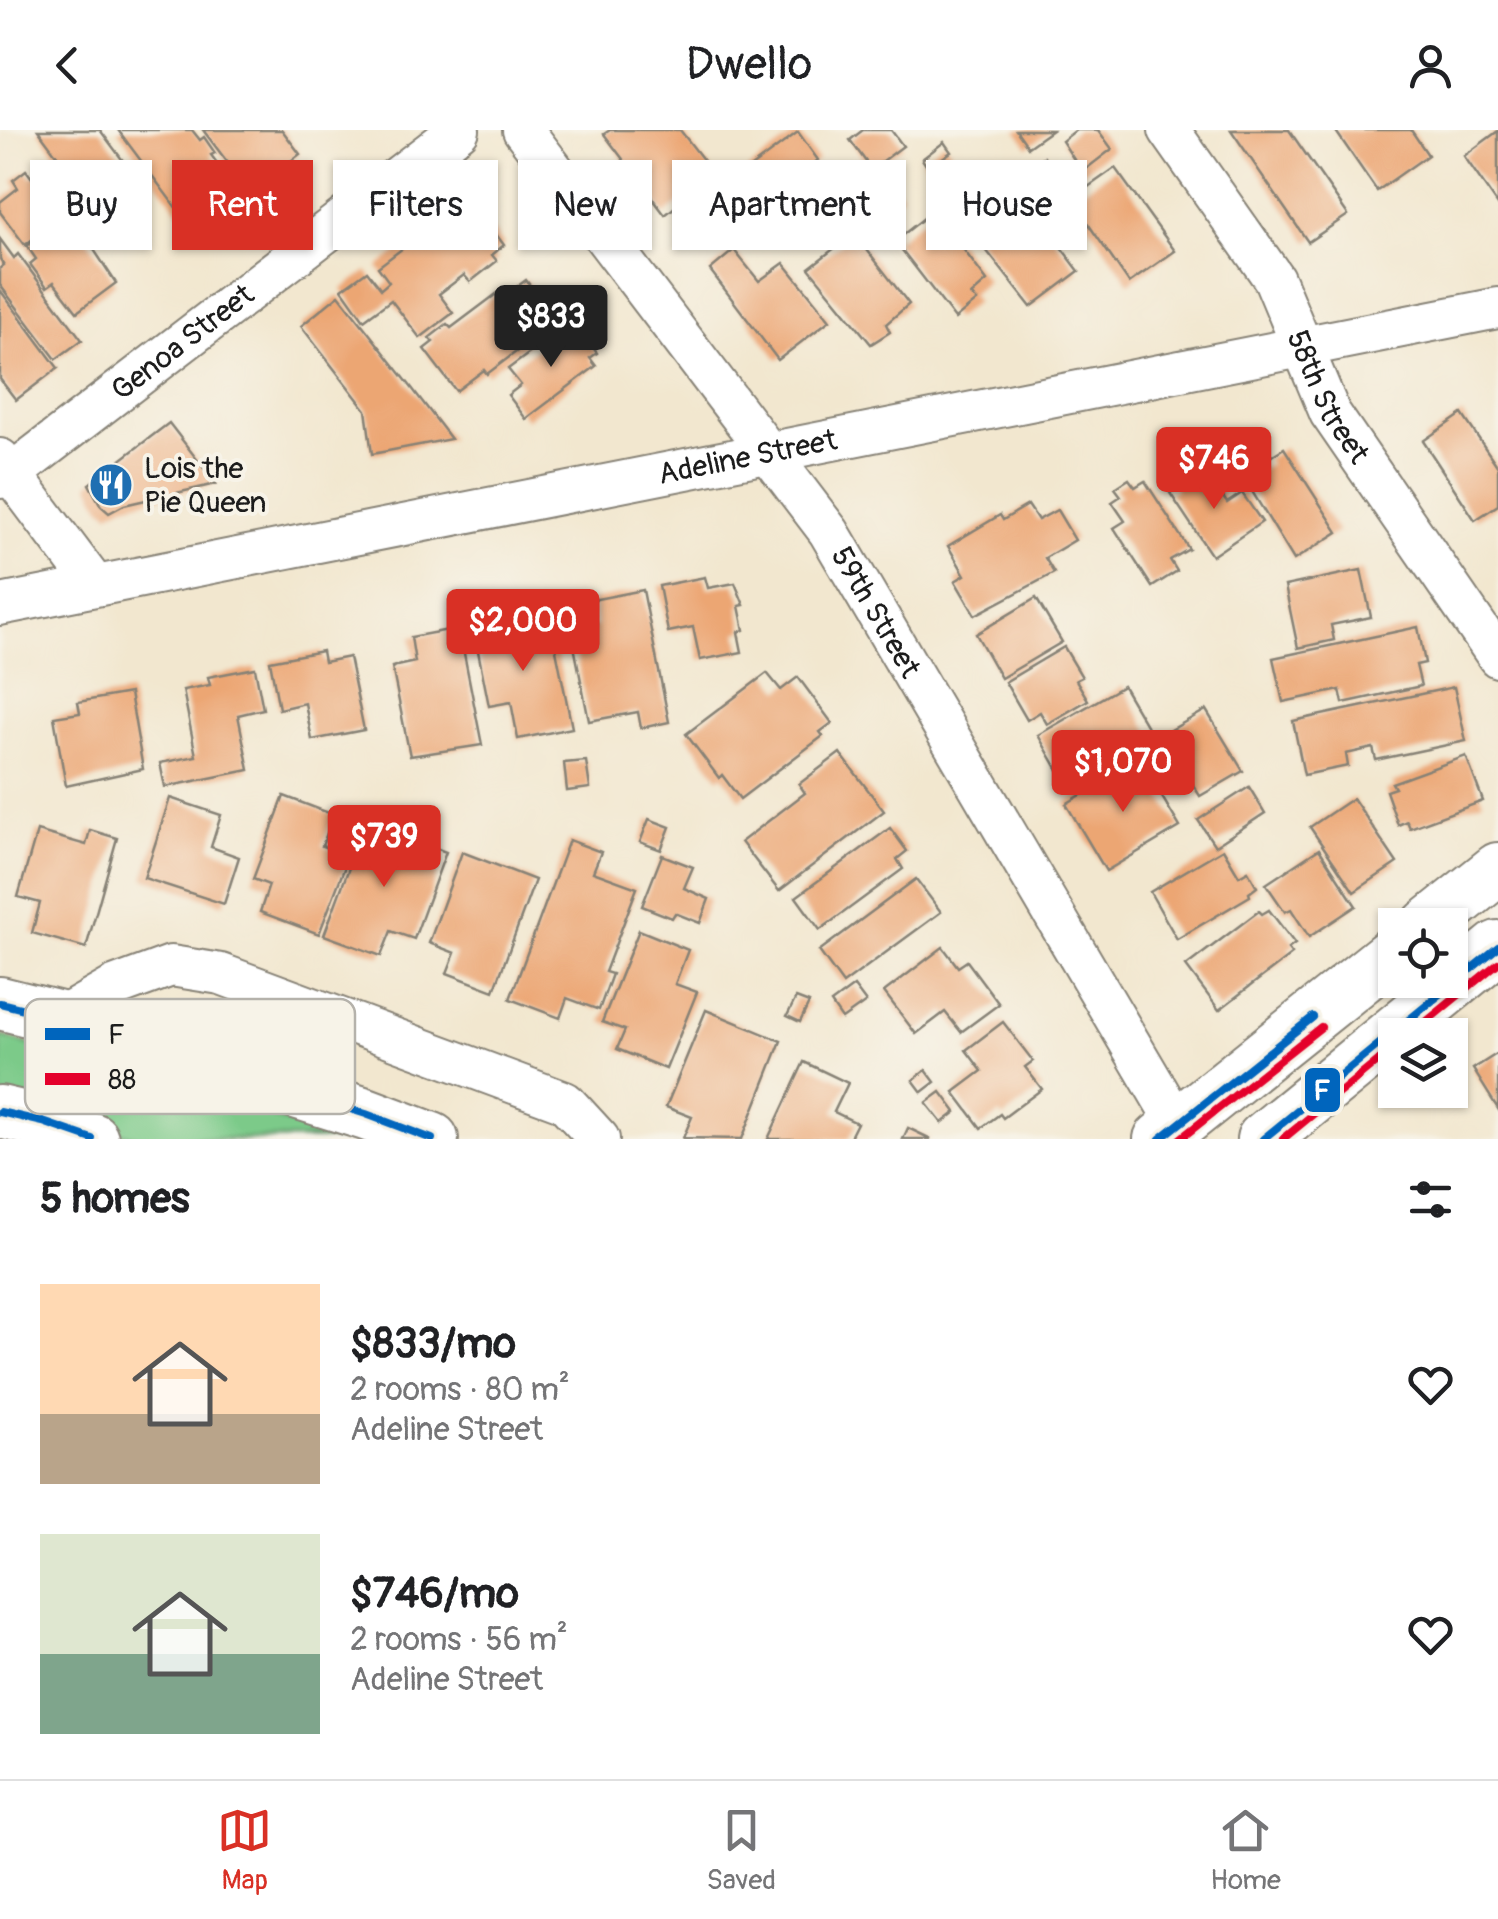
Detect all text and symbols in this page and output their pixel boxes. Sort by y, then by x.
text: Dwello [686,37,812,93]
icon: back [40,38,95,93]
icon: person [1403,38,1458,93]
chip: Buy [30,160,152,250]
chip: Rent [172,160,313,250]
chip: Filters [333,160,498,250]
chip: New [518,160,652,250]
chip: Apartment [672,160,906,250]
chip: House [926,160,1087,250]
street label: Genoa Street [104,276,262,409]
pin: $833 [492,285,610,370]
text: $833 [516,297,586,337]
street label: 58th Street [1278,325,1378,472]
street label: Adeline Street [655,421,841,493]
pin: $746 [1155,427,1273,512]
text: $746 [1178,439,1250,479]
place label: Lois the Pie Queen [144,450,267,521]
restaurant icon: Lois the Pie Queen [88,462,134,508]
street label: 59th Street [823,540,929,685]
pin: $2,000 [442,589,604,674]
text: $2,000 [469,601,577,641]
pin: $1,070 [1042,730,1204,815]
text: $1,070 [1074,742,1172,782]
pin: $739 [325,805,443,890]
text: $739 [350,817,418,857]
map controls [1378,908,1468,1108]
button: locate [1378,908,1468,998]
legend [25,999,355,1114]
text: F [108,1018,125,1053]
button: layers [1378,1018,1468,1108]
text: 88 [108,1063,136,1098]
line badge: F [1303,1066,1342,1114]
text: F [1314,1074,1331,1109]
icon: filters [1403,1172,1458,1227]
text: 5 homes [40,1173,190,1225]
text: $833/mo [350,1318,516,1370]
icon: home [120,1324,240,1444]
icon: heart [1403,1357,1458,1412]
text: 2 rooms · 80 m² [350,1370,570,1410]
text: Adeline Street [350,1410,543,1450]
text: $746/mo [350,1568,519,1620]
icon: home [120,1574,240,1694]
icon: heart [1403,1607,1458,1662]
text: 2 rooms · 56 m² [350,1620,568,1660]
text: Adeline Street [350,1660,543,1700]
tab: Map [217,1803,272,1898]
tab: Saved [706,1803,776,1898]
tab: Home [1210,1803,1281,1898]

